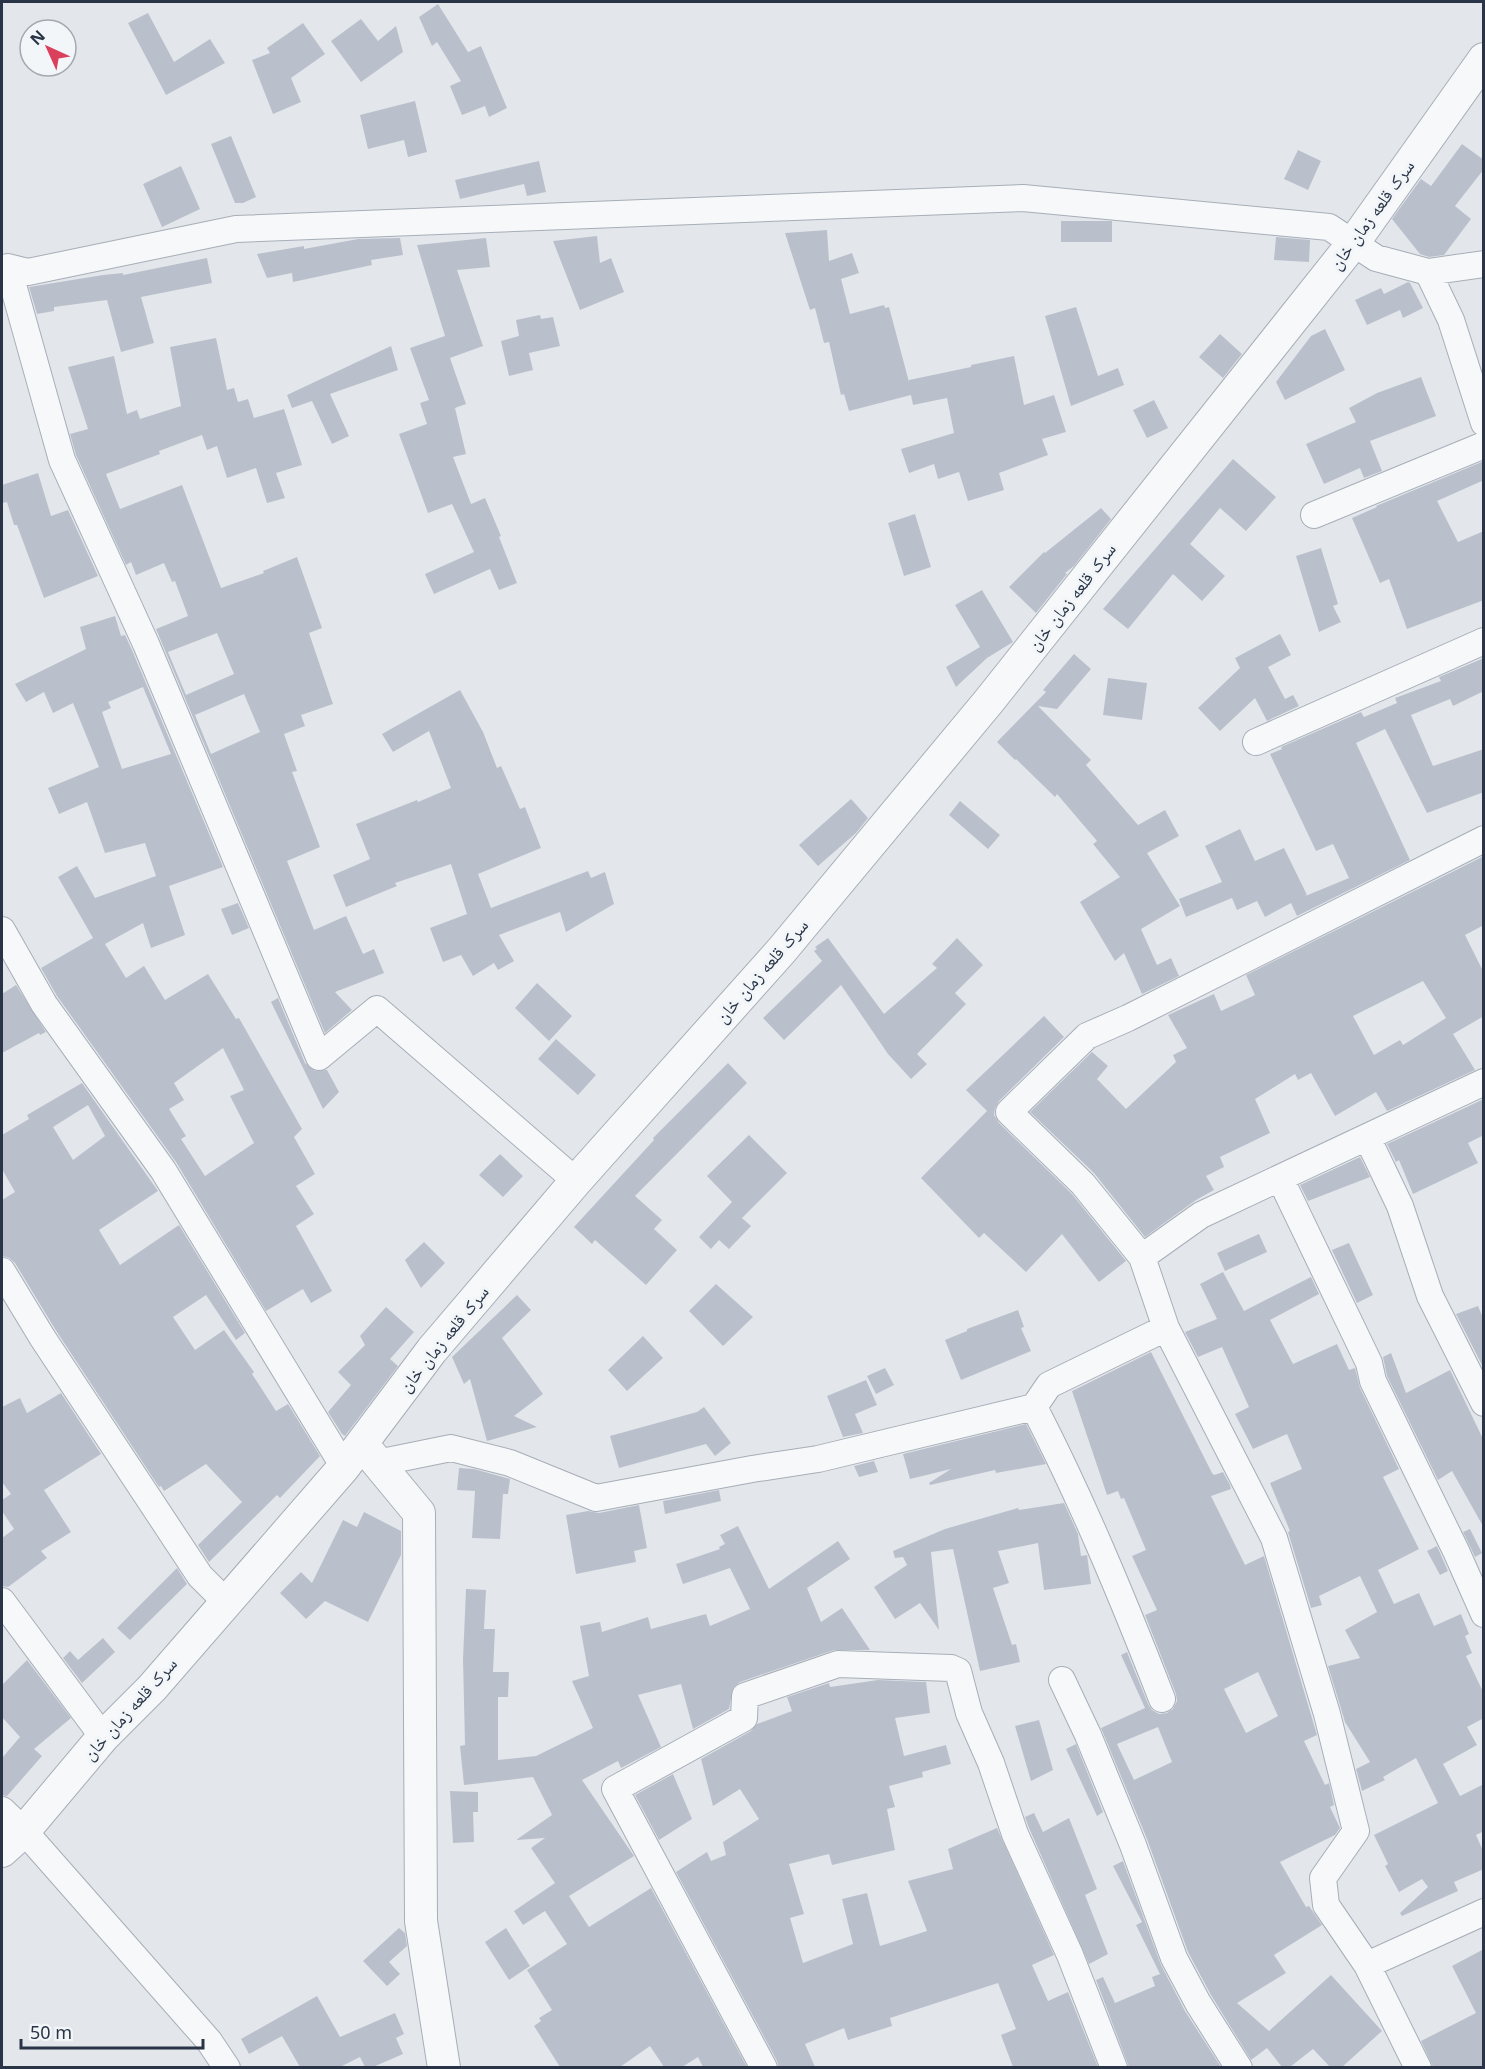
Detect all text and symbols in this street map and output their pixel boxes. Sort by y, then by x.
north arrow [18,18,78,78]
text: N [25,25,50,50]
street label: سرک قلعه زمان خان [1323,155,1419,274]
street label: سرک قلعه زمان خان [1022,538,1121,655]
street label: سرک قلعه زمان خان [709,913,813,1027]
street label: سرک قلعه زمان خان [393,1280,494,1397]
street label: سرک قلعه زمان خان [77,1652,182,1765]
scale bar [21,2012,202,2050]
text: 50 m [30,2020,72,2044]

